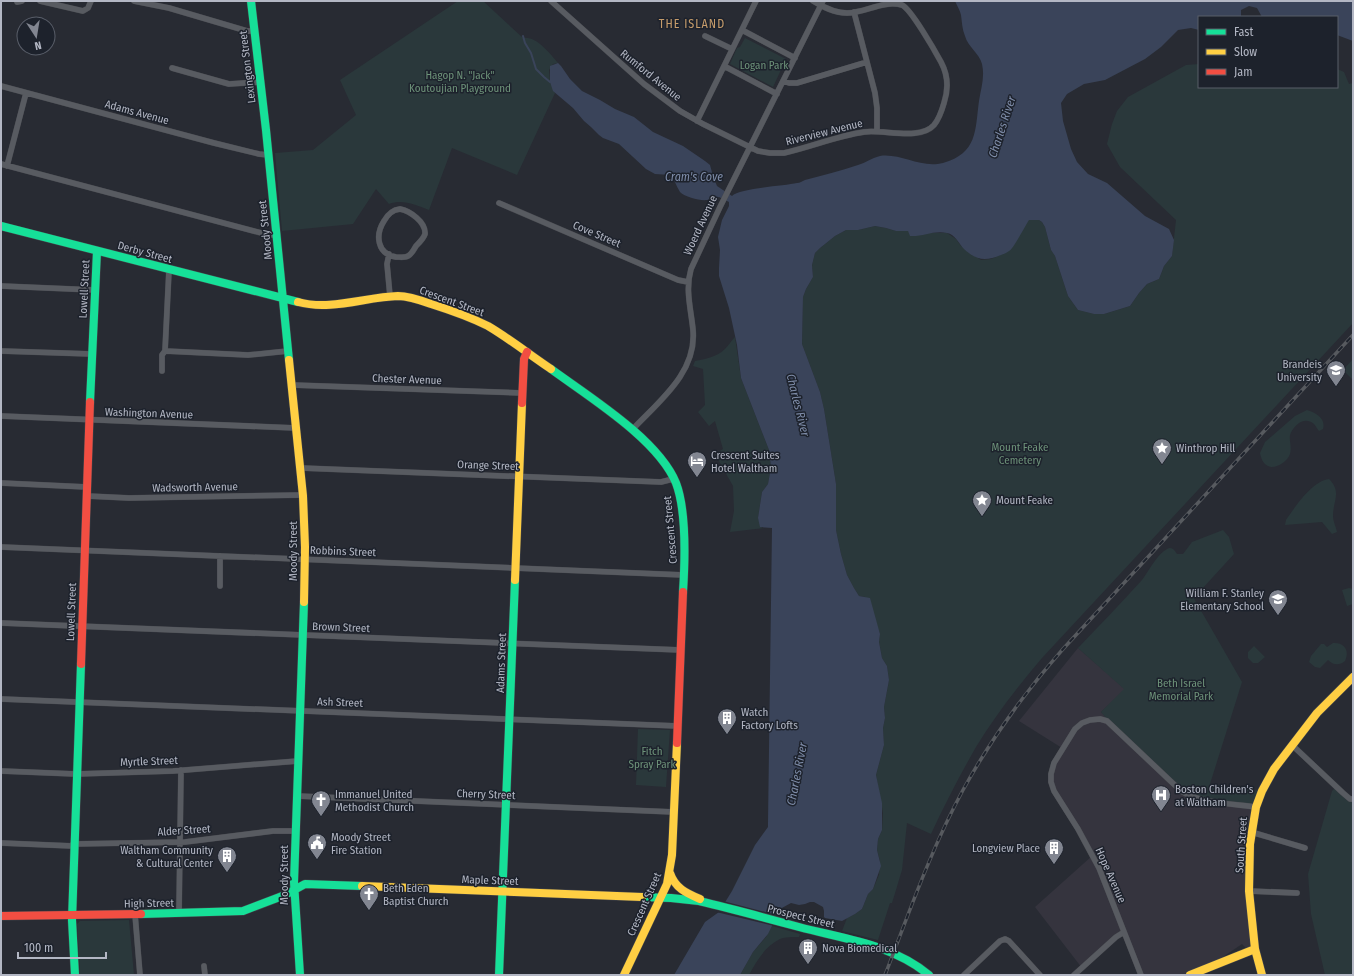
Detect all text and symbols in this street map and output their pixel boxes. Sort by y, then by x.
north arrow [16,16,56,56]
legend [1198,16,1338,88]
district label: THE ISLAND [659,17,725,31]
text: Fast [1234,25,1253,39]
street label: Lexington Street [237,29,258,104]
text: N [33,38,43,52]
text: Slow [1234,45,1257,59]
street label: Rumford Avenue [618,47,684,104]
park label: Logan Park [740,59,789,72]
text: Jam [1234,65,1252,79]
park label: Hagop N. "Jack" Koutoujian Playground [409,69,511,95]
water label: Charles River [985,94,1019,160]
street label: Adams Avenue [103,98,170,127]
street label: Riverview Avenue [784,117,864,148]
water label: Cram's Cove [665,170,723,184]
street label: Woerd Avenue [681,193,720,257]
street label: Moody Street [256,199,275,260]
street label: Cove Street [571,219,623,251]
street label: Derby Street [116,239,174,266]
street label: Lowell Street [76,259,93,319]
street label: Crescent Street [418,284,486,319]
place label: Brandeis University [1277,358,1322,384]
school or university icon: Brandeis University [1325,359,1347,387]
street label: Chester Avenue [372,372,442,387]
water label: Charles River [783,372,813,438]
street label: Washington Avenue [105,405,193,422]
place icon: Winthrop Hill [1151,437,1173,465]
park label: Mount Feake Cemetery [992,441,1048,467]
place label: Winthrop Hill [1176,442,1235,455]
place label: Crescent Suites Hotel Waltham [711,449,780,475]
hotel icon: Crescent Suites Hotel Waltham [686,450,708,478]
street label: Orange Street [457,458,519,473]
street label: Wadsworth Avenue [152,480,238,495]
place icon: Mount Feake [971,489,993,517]
place label: Mount Feake [996,494,1053,507]
street label: Crescent Street [661,495,680,564]
street label: Moody Street [287,521,300,581]
street label: Robbins Street [310,544,377,559]
street label: Lowell Street [64,582,79,641]
place label: William F. Stanley Elementary School [1180,587,1264,613]
school or university icon: William F. Stanley Elementary School [1267,588,1289,616]
street label: Brown Street [312,620,371,635]
street label: Adams Street [494,632,509,693]
park label: Beth Israel Memorial Park [1149,677,1214,703]
street label: Ash Street [317,695,364,710]
place label: Watch Factory Lofts [741,706,798,732]
building icon: Watch Factory Lofts [716,707,738,735]
water label: Charles River [784,740,810,807]
park label: Fitch Spray Park [628,745,676,771]
street label: Myrtle Street [120,754,179,769]
place label: Boston Children's at Waltham [1175,783,1254,809]
hospital icon: Boston Children's at Waltham [1150,784,1172,812]
street label: Cherry Street [456,787,516,802]
place label: Immanuel United Methodist Church [335,788,414,814]
church icon: Immanuel United Methodist Church [310,789,332,817]
street label: South Street [1233,816,1250,873]
street label: Alder Street [157,822,212,839]
place label: Moody Street Fire Station [331,831,391,857]
public building icon: Moody Street Fire Station [306,832,328,860]
building icon: Longview Place [1043,837,1065,865]
place label: Longview Place [972,842,1040,855]
place label: Waltham Community & Cultural Center [120,844,213,870]
building icon: Waltham Community & Cultural Center [216,845,238,873]
street label: Moody Street [278,845,291,905]
street label: Hope Avenue [1093,845,1129,905]
street label: Crescent Street [625,870,664,938]
street label: Maple Street [461,873,519,888]
place label: Beth Eden Baptist Church [383,882,449,908]
church icon: Beth Eden Baptist Church [358,883,380,911]
street label: High Street [124,897,175,910]
street label: Prospect Street [766,902,836,931]
scale bar [18,934,106,960]
building icon: Nova Biomedical [797,937,819,965]
text: 100 m [24,941,53,955]
place label: Nova Biomedical [822,942,897,955]

